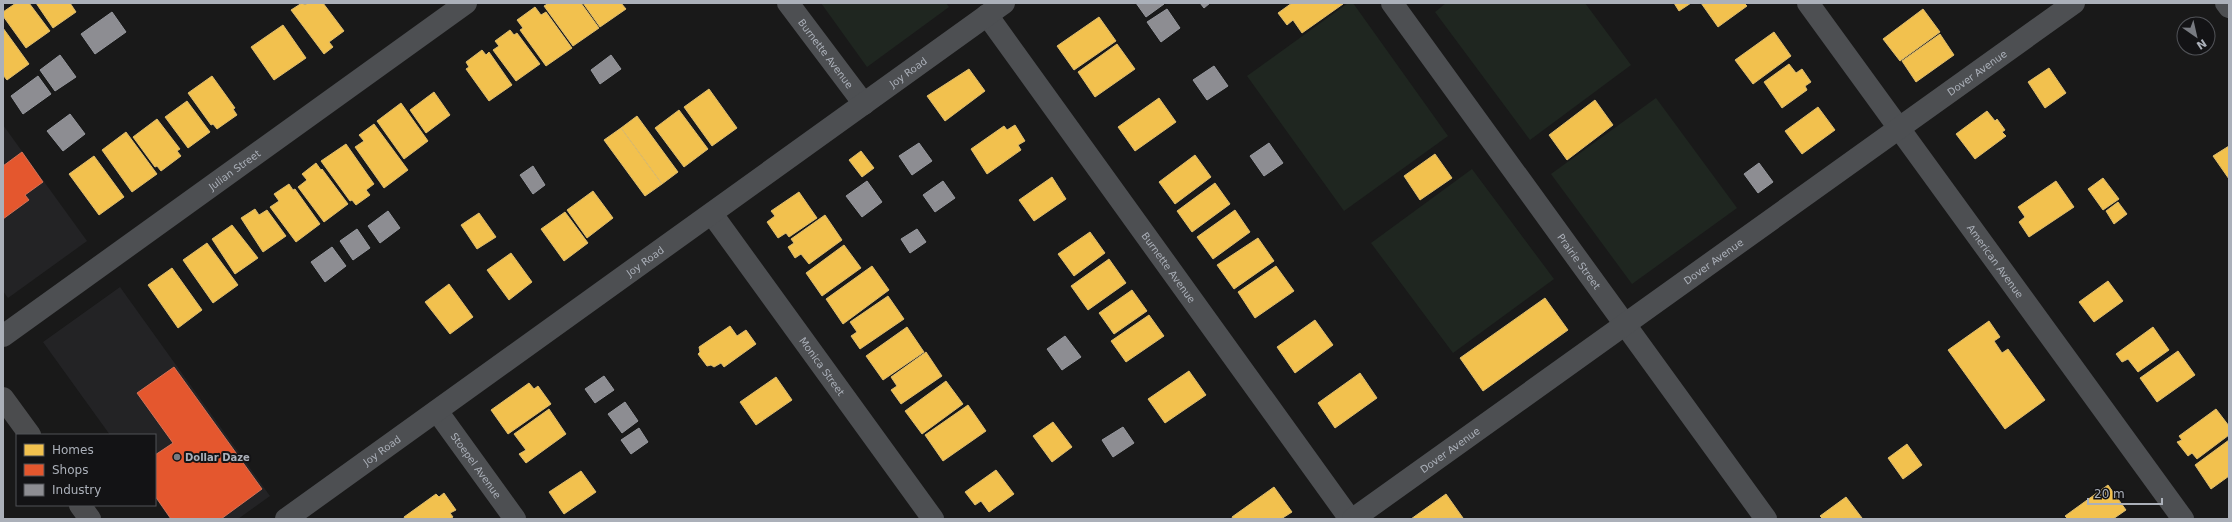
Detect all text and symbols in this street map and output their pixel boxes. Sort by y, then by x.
street label: Burnette Avenue [796,16,856,90]
north arrow [2176,16,2216,56]
text: N [2194,36,2209,52]
street label: Dover Avenue [1945,48,2009,98]
street label: Joy Road [886,55,929,90]
street label: Julian Street [206,147,262,192]
street label: American Avenue [1965,222,2026,300]
street label: Burnette Avenue [1140,230,1198,305]
street label: Prairie Street [1556,232,1603,291]
street label: Dover Avenue [1681,236,1745,286]
street label: Joy Road [623,244,666,279]
street label: Monica Street [798,335,847,398]
street label: Dover Avenue [1418,425,1482,475]
street label: Stoepel Avenue [449,430,504,500]
street label: Joy Road [360,433,403,468]
legend [16,434,156,506]
text: Homes [52,443,94,457]
marker: Dollar Daze [172,452,182,462]
place label: Dollar Daze [185,452,250,463]
text: Shops [52,463,88,477]
scale bar [2088,480,2162,506]
text: Industry [52,483,101,497]
text: 20 m [2094,487,2125,501]

